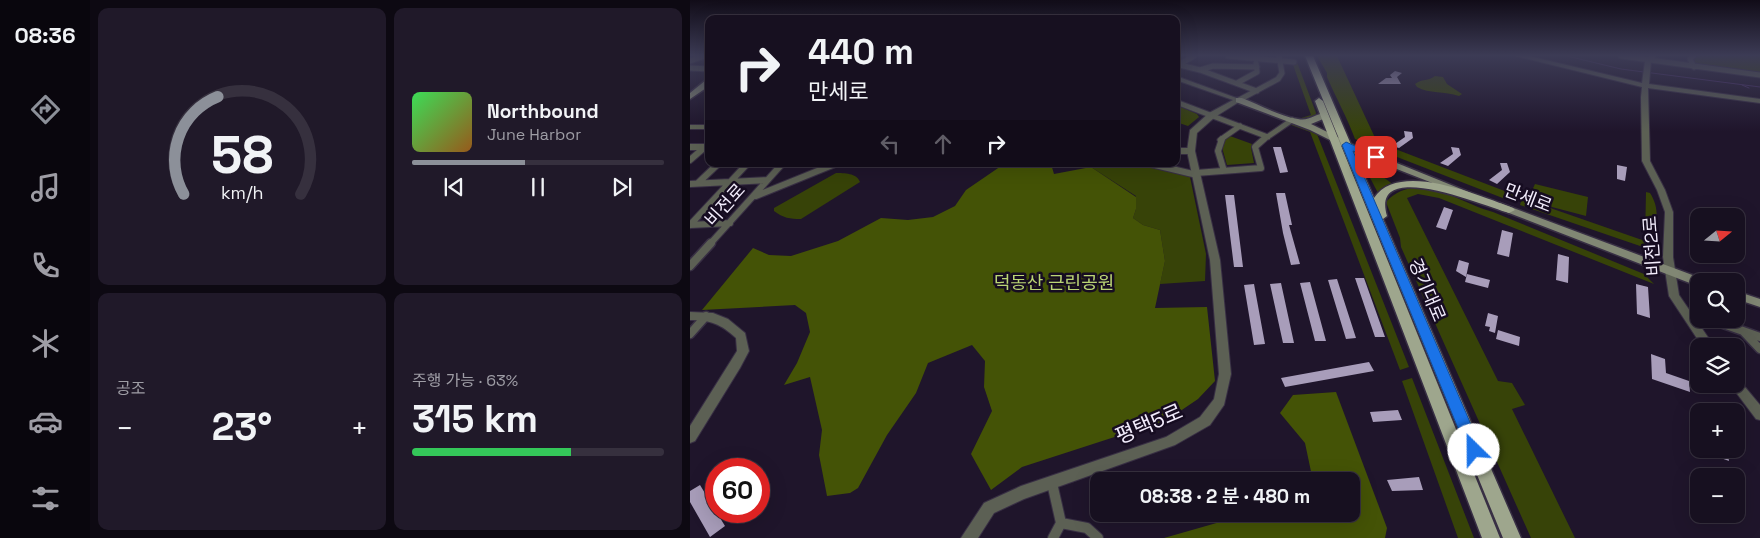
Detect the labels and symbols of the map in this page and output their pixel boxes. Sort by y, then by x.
pin [1355,136,1397,178]
street label: 만세로 [1501,178,1555,217]
street label: 비전로 [699,179,750,231]
north arrow [1690,208,1745,262]
street label: 비전2로 [1638,215,1665,277]
street label: 경기대로 [1404,255,1451,325]
park label: 덕동산 근린공원 [994,271,1114,294]
street label: 평택5로 [1111,397,1187,450]
position arrow [1447,423,1499,475]
speed limit sign: 60 [705,458,770,523]

